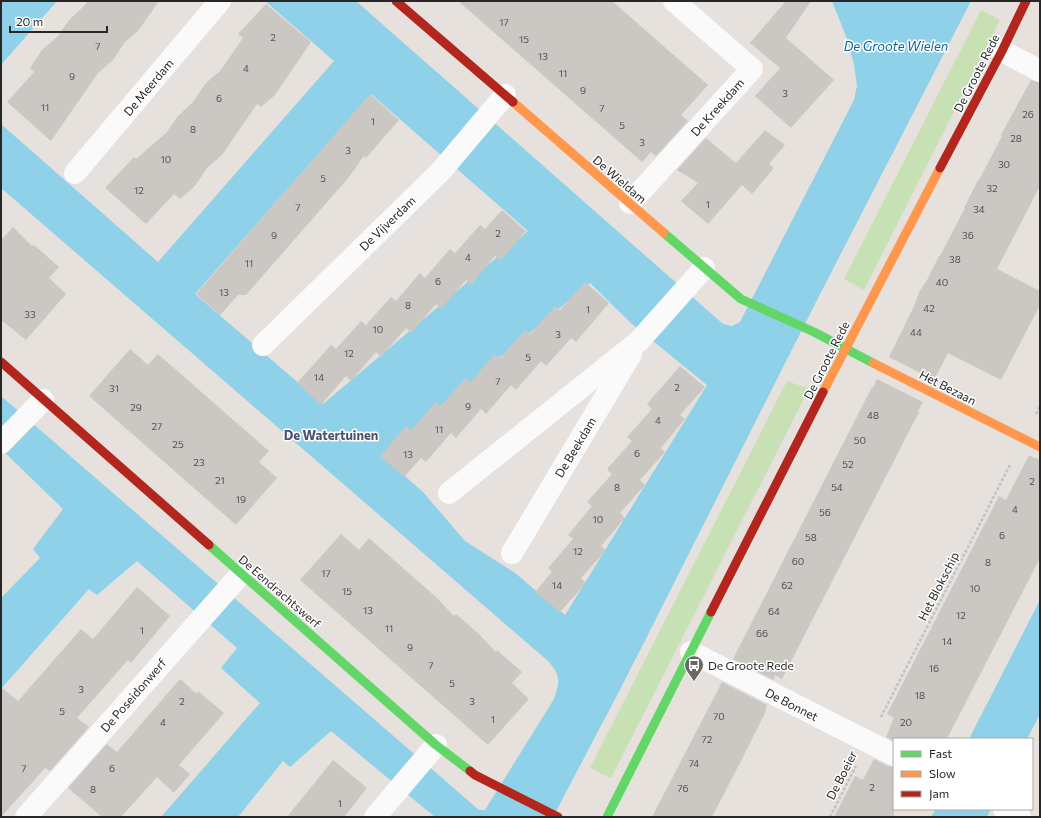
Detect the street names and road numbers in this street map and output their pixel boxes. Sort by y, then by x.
street label: De Groote Rede [950,32,1002,114]
street label: De Meerdam [120,56,176,118]
street label: De Kreekdam [687,75,747,139]
street label: De Wieldam [591,152,649,206]
street label: De Vijverdam [356,193,418,253]
street label: De Groote Rede [800,319,852,401]
street label: Het Bezaan [917,367,979,407]
street label: De Beekdam [552,414,598,480]
street label: Het Blokschip [915,549,961,623]
street label: De Eendrachtswerf [236,552,324,631]
street label: De Poseidonwerf [97,655,169,735]
street label: De Bonnet [763,685,821,723]
street label: De Boeier [823,748,859,802]

